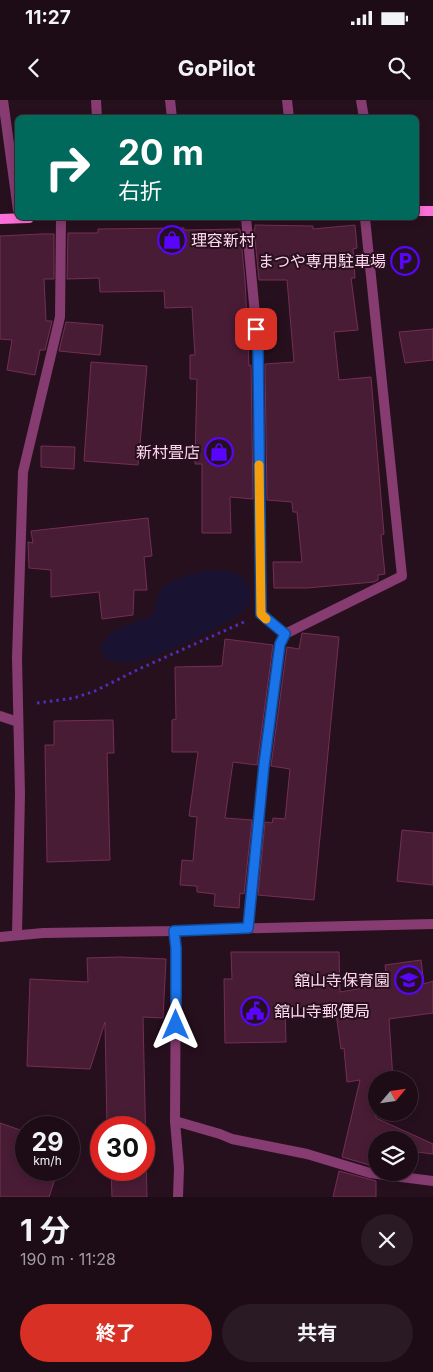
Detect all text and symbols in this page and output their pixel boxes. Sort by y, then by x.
text: 11:27 [25,6,71,29]
icon: back [20,54,48,82]
icon: search [385,54,413,82]
text: GoPilot [178,55,255,81]
text: 20 m [118,131,204,173]
icon: right [35,135,100,200]
text: 右折 [118,178,162,204]
shop icon: 理容新村 [157,225,187,255]
place label: 理容新村 [191,230,255,250]
parking icon: まつや専用駐車場 [390,246,420,276]
place label: まつや専用駐車場 [258,251,386,271]
pin [235,308,277,350]
icon: arrive [242,315,270,343]
shop icon: 新村畳店 [204,437,234,467]
place label: 新村畳店 [136,442,200,462]
school or university icon: 舘山寺保育園 [394,965,424,995]
place label: 舘山寺保育園 [294,970,390,990]
public building icon: 舘山寺郵便局 [240,996,270,1026]
position arrow [149,998,201,1050]
place label: 舘山寺郵便局 [274,1001,370,1021]
north arrow [368,1071,418,1121]
map controls [368,1071,418,1181]
speed limit sign: 30 [90,1116,155,1181]
text: 29 [32,1127,63,1157]
button: layers [368,1131,418,1181]
text: km/h [33,1153,62,1168]
text: 1 分 [20,1212,70,1248]
button: close [361,1214,413,1266]
text: 190 m · 11:28 [20,1249,116,1269]
button: 終了 [20,1304,212,1362]
button: 共有 [222,1304,413,1362]

